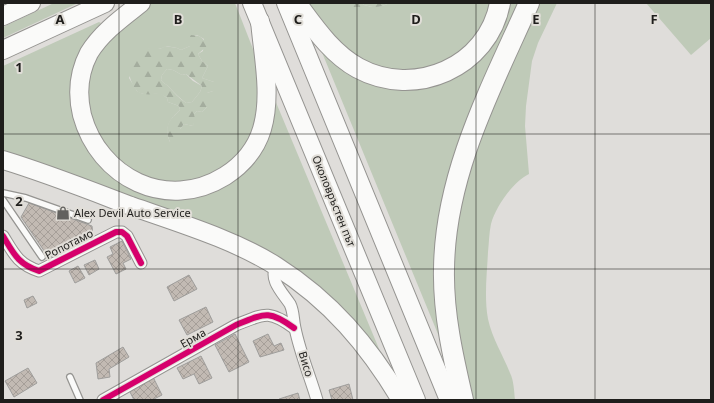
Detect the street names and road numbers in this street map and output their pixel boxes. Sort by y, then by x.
street label: Околовръстен път [309,153,360,249]
street label: Ропотамо [42,225,96,262]
street label: Ерма [177,324,208,351]
street label: Висо [296,349,317,378]

